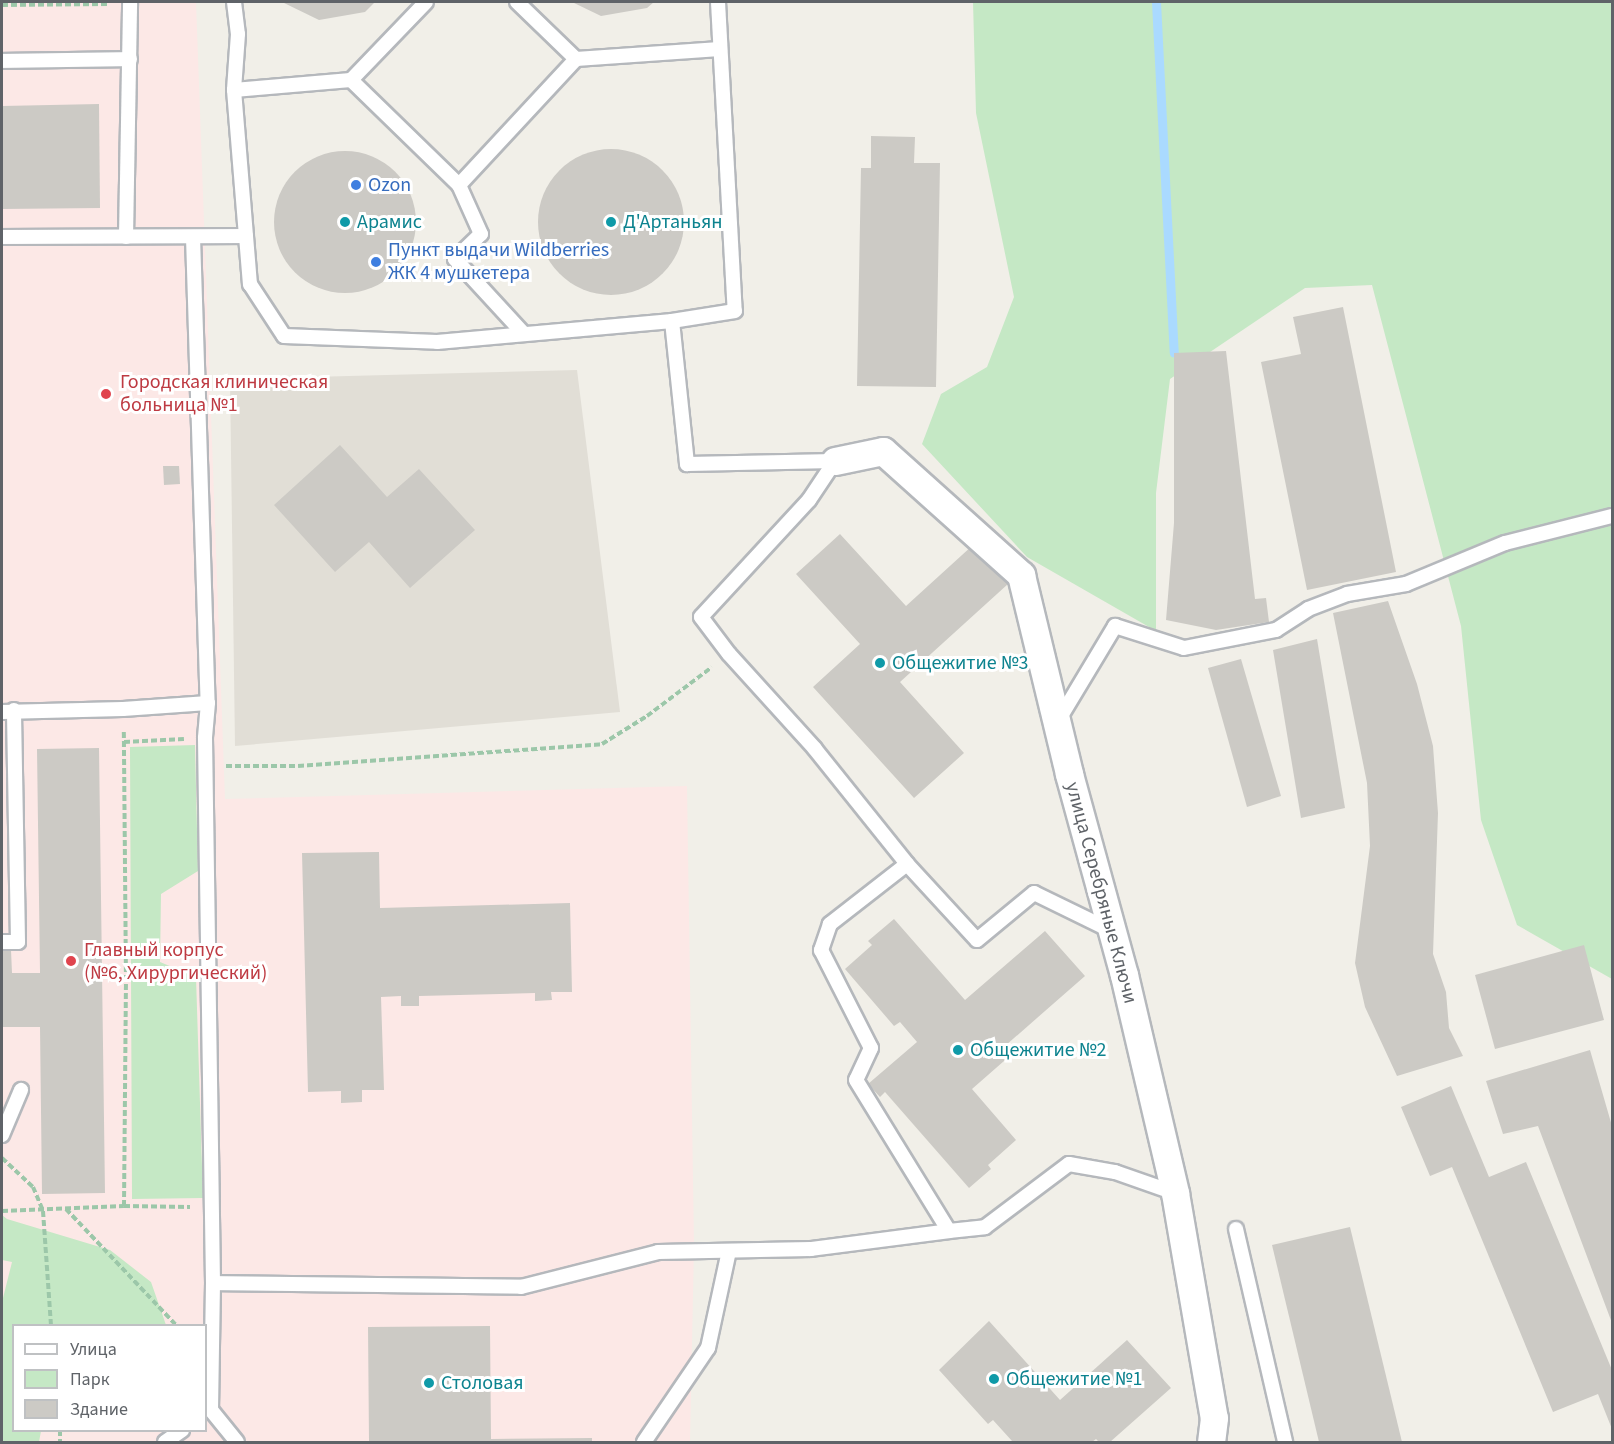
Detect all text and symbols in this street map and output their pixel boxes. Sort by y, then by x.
place label: Ozon [368,173,411,197]
marker: Ozon [349,178,363,192]
place label: Арамис [357,210,422,234]
place label: Д'Артаньян [623,210,722,234]
marker: Арамис [338,215,352,229]
marker: Д'Артаньян [604,215,618,229]
place label: Пункт выдачи Wildberries ЖК 4 мушкетера [388,238,609,285]
marker: Пункт выдачи Wildberries ЖК 4 мушкетера [369,255,383,269]
place label: Городская клиническая больница №1 [120,371,328,418]
marker: Городская клиническая больница №1 [97,385,115,403]
place label: Общежитие №3 [892,651,1029,675]
marker: Общежитие №3 [873,656,887,670]
street label: улица Серебряные Ключи [1060,780,1142,1006]
place label: Главный корпус (№6, Хирургический) [84,938,267,985]
marker: Главный корпус (№6, Хирургический) [62,952,80,970]
place label: Общежитие №2 [970,1038,1107,1062]
marker: Общежитие №2 [951,1043,965,1057]
legend [12,1324,207,1432]
text: Улица [70,1337,117,1362]
text: Парк [70,1367,110,1392]
place label: Общежитие №1 [1006,1367,1143,1391]
place label: Столовая [441,1371,524,1395]
marker: Общежитие №1 [987,1372,1001,1386]
marker: Столовая [422,1376,436,1390]
text: Здание [70,1397,128,1422]

